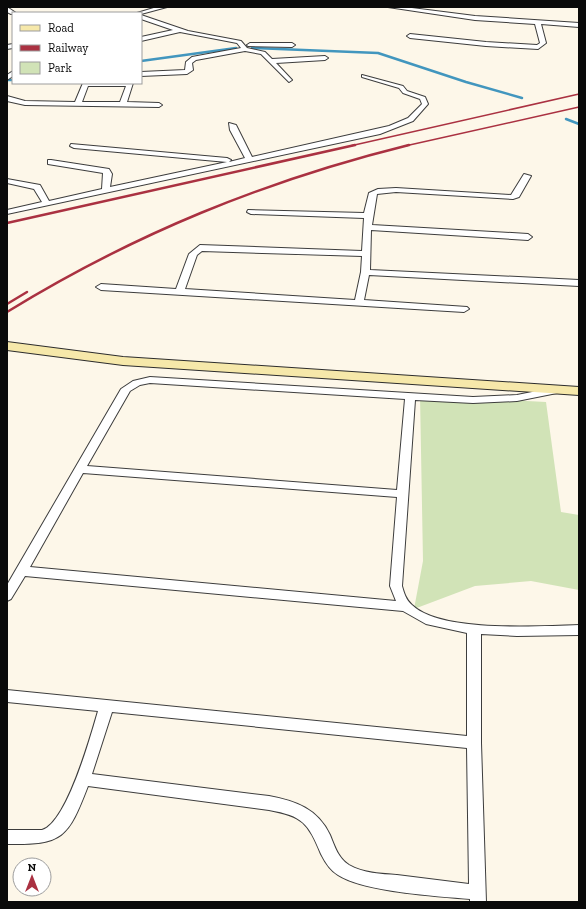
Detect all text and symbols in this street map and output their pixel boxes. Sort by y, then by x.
legend [12,12,142,84]
text: Road [48,21,74,35]
text: Railway [48,41,89,55]
text: Park [48,61,73,75]
north arrow [12,857,52,897]
text: N [28,861,37,874]

